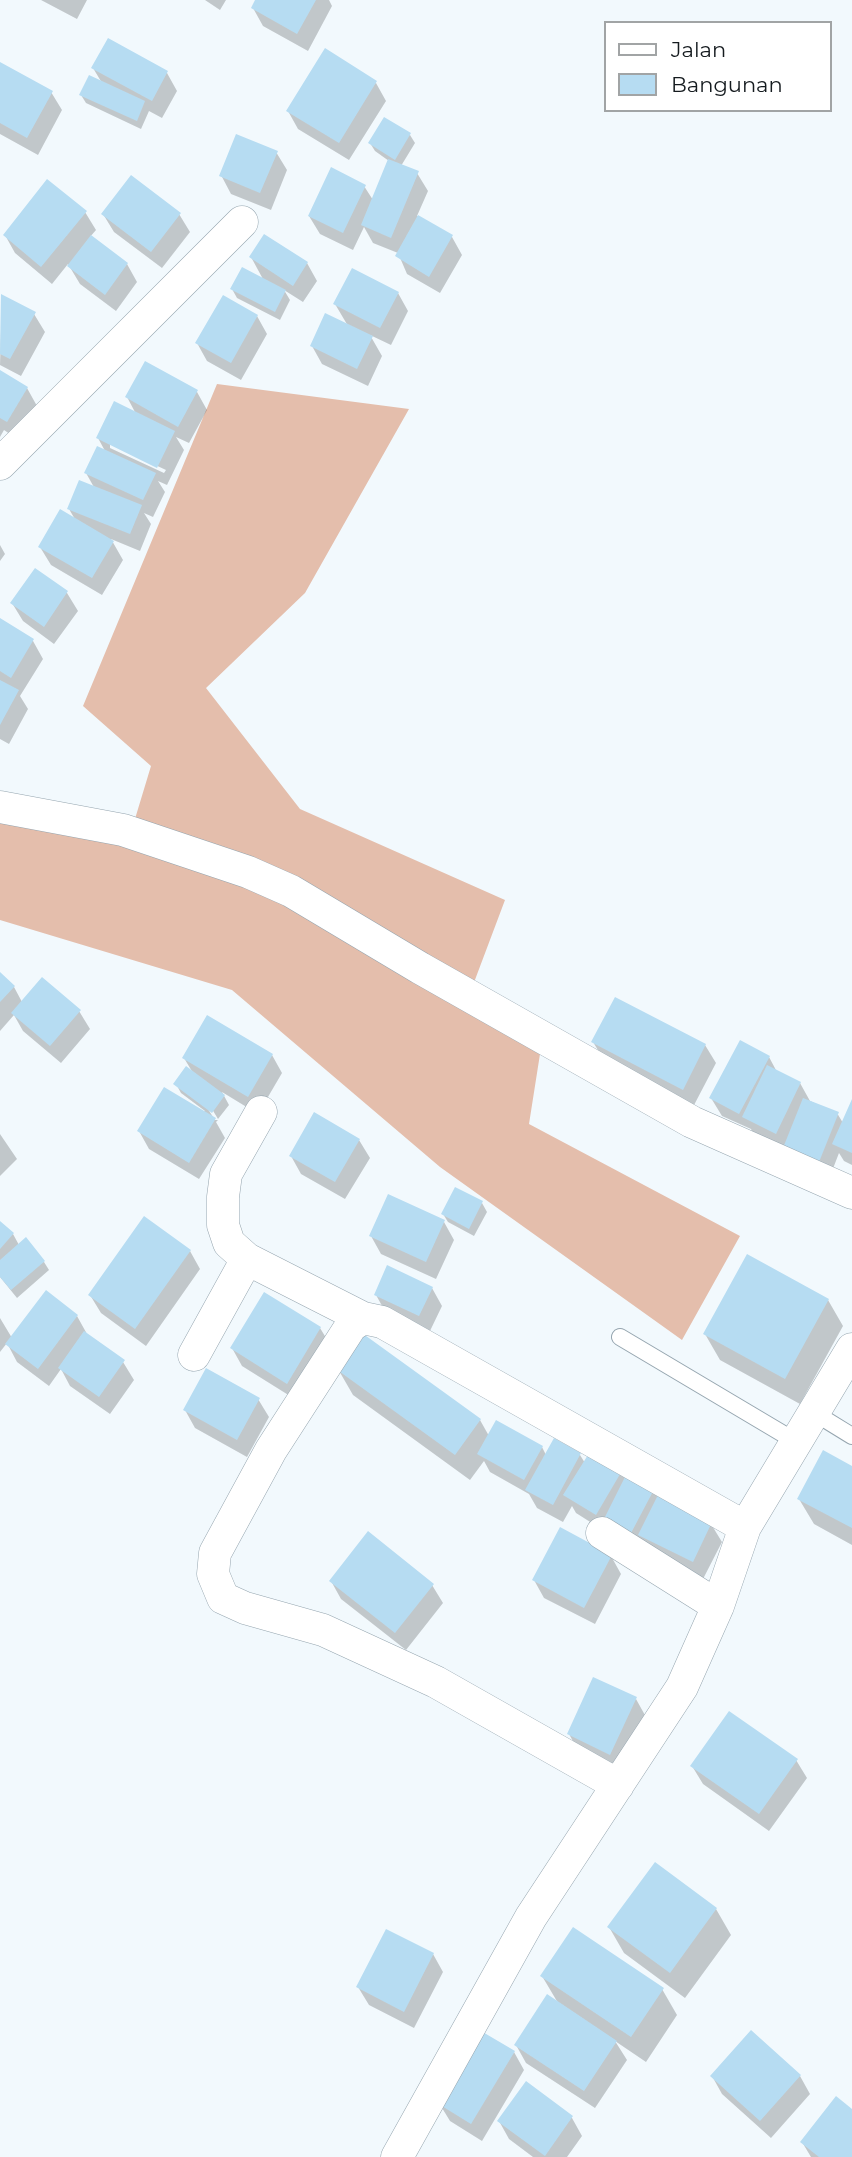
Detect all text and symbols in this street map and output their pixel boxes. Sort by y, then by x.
legend [604,21,831,112]
text: Jalan [671,37,726,62]
text: Bangunan [671,72,783,97]

